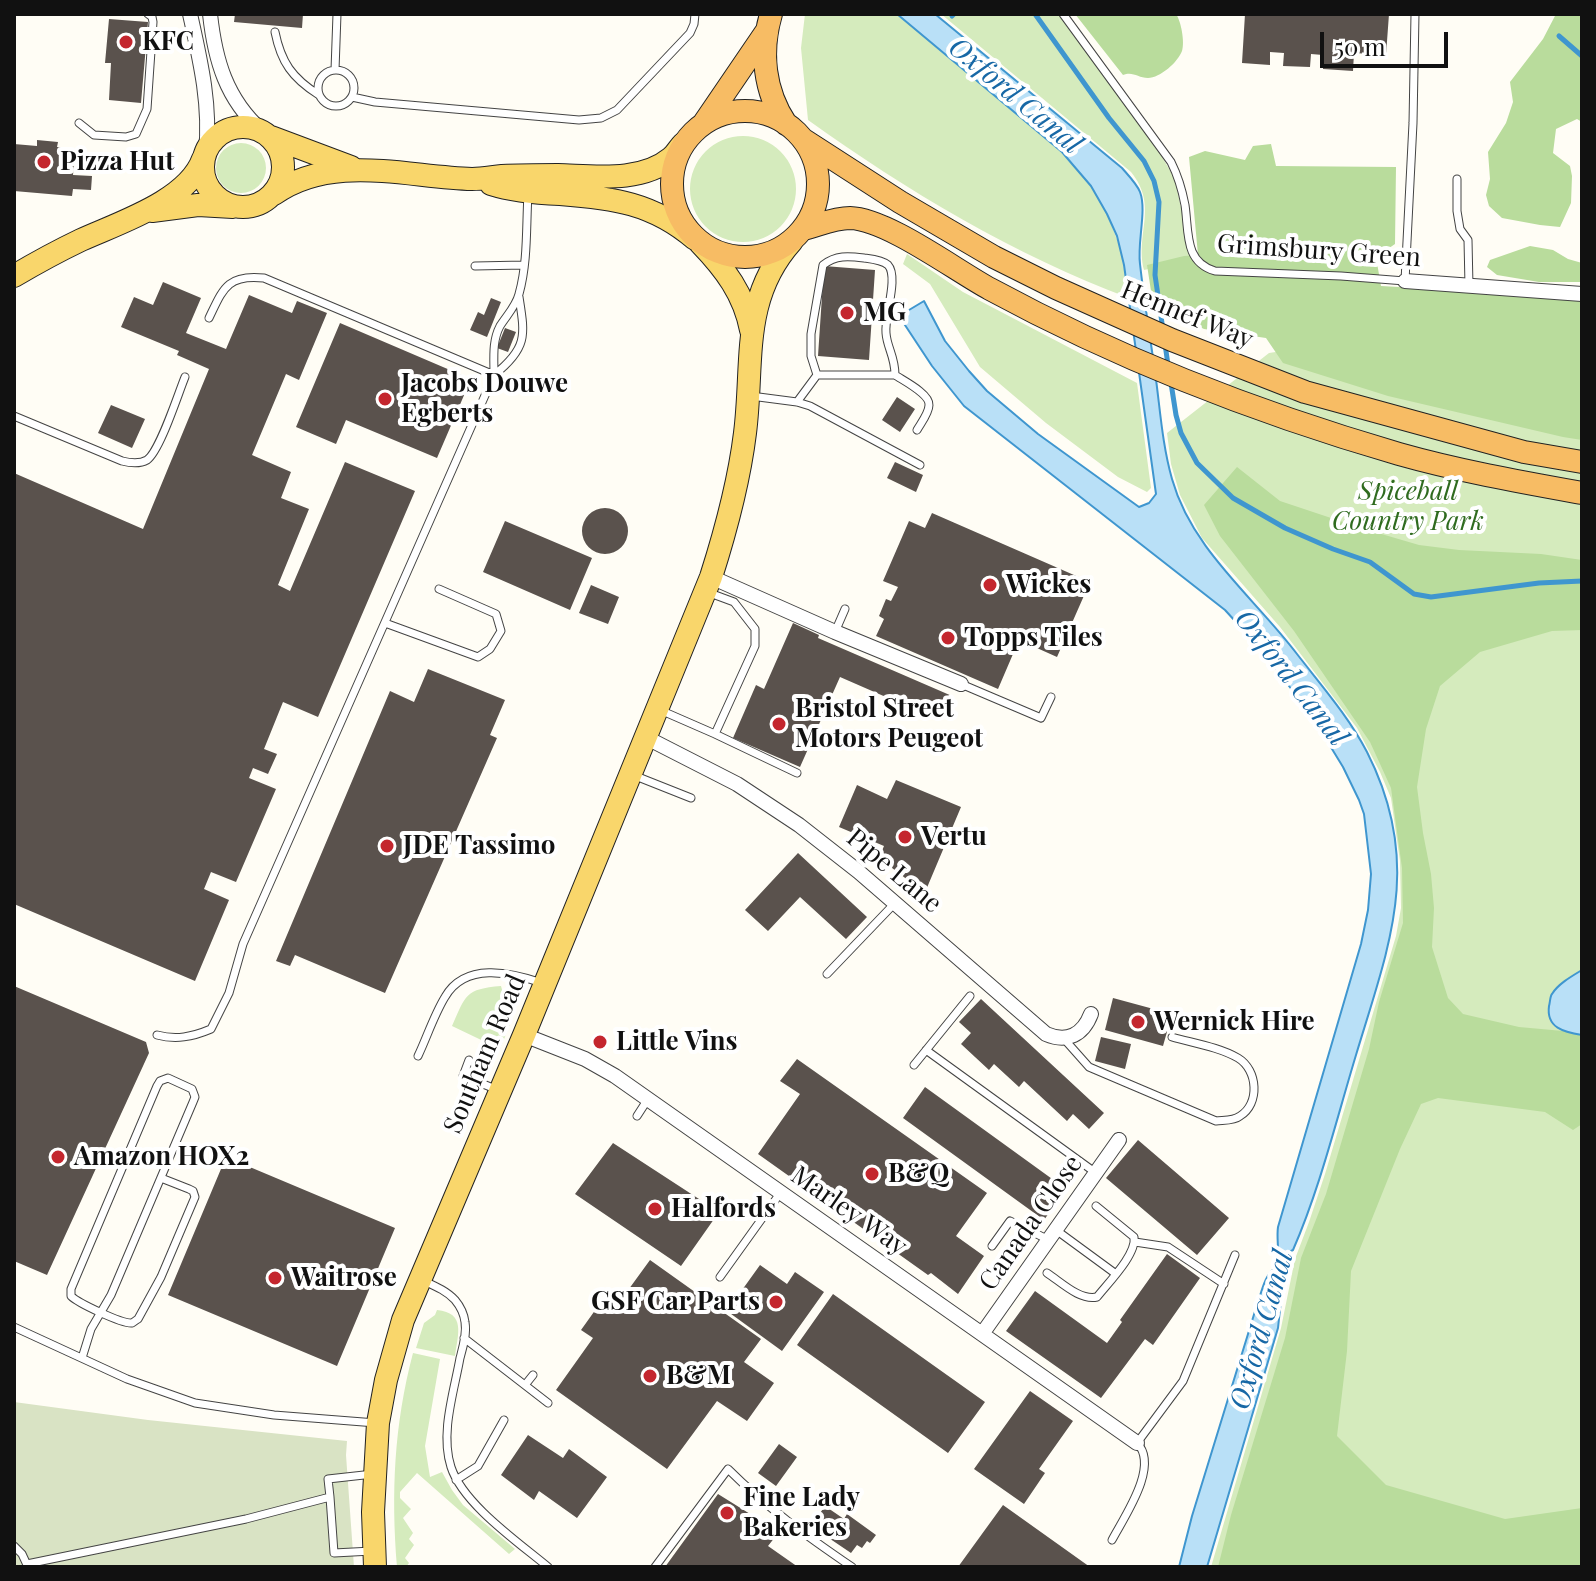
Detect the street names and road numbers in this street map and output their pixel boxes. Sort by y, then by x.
street label: Grimsbury Green [1216,228,1422,274]
street label: Hennef Way [1116,274,1258,356]
street label: Pipe Lane [840,822,948,920]
street label: Southam Road [438,970,532,1138]
street label: Canada Close [973,1149,1089,1297]
street label: Marley Way [785,1160,913,1262]

